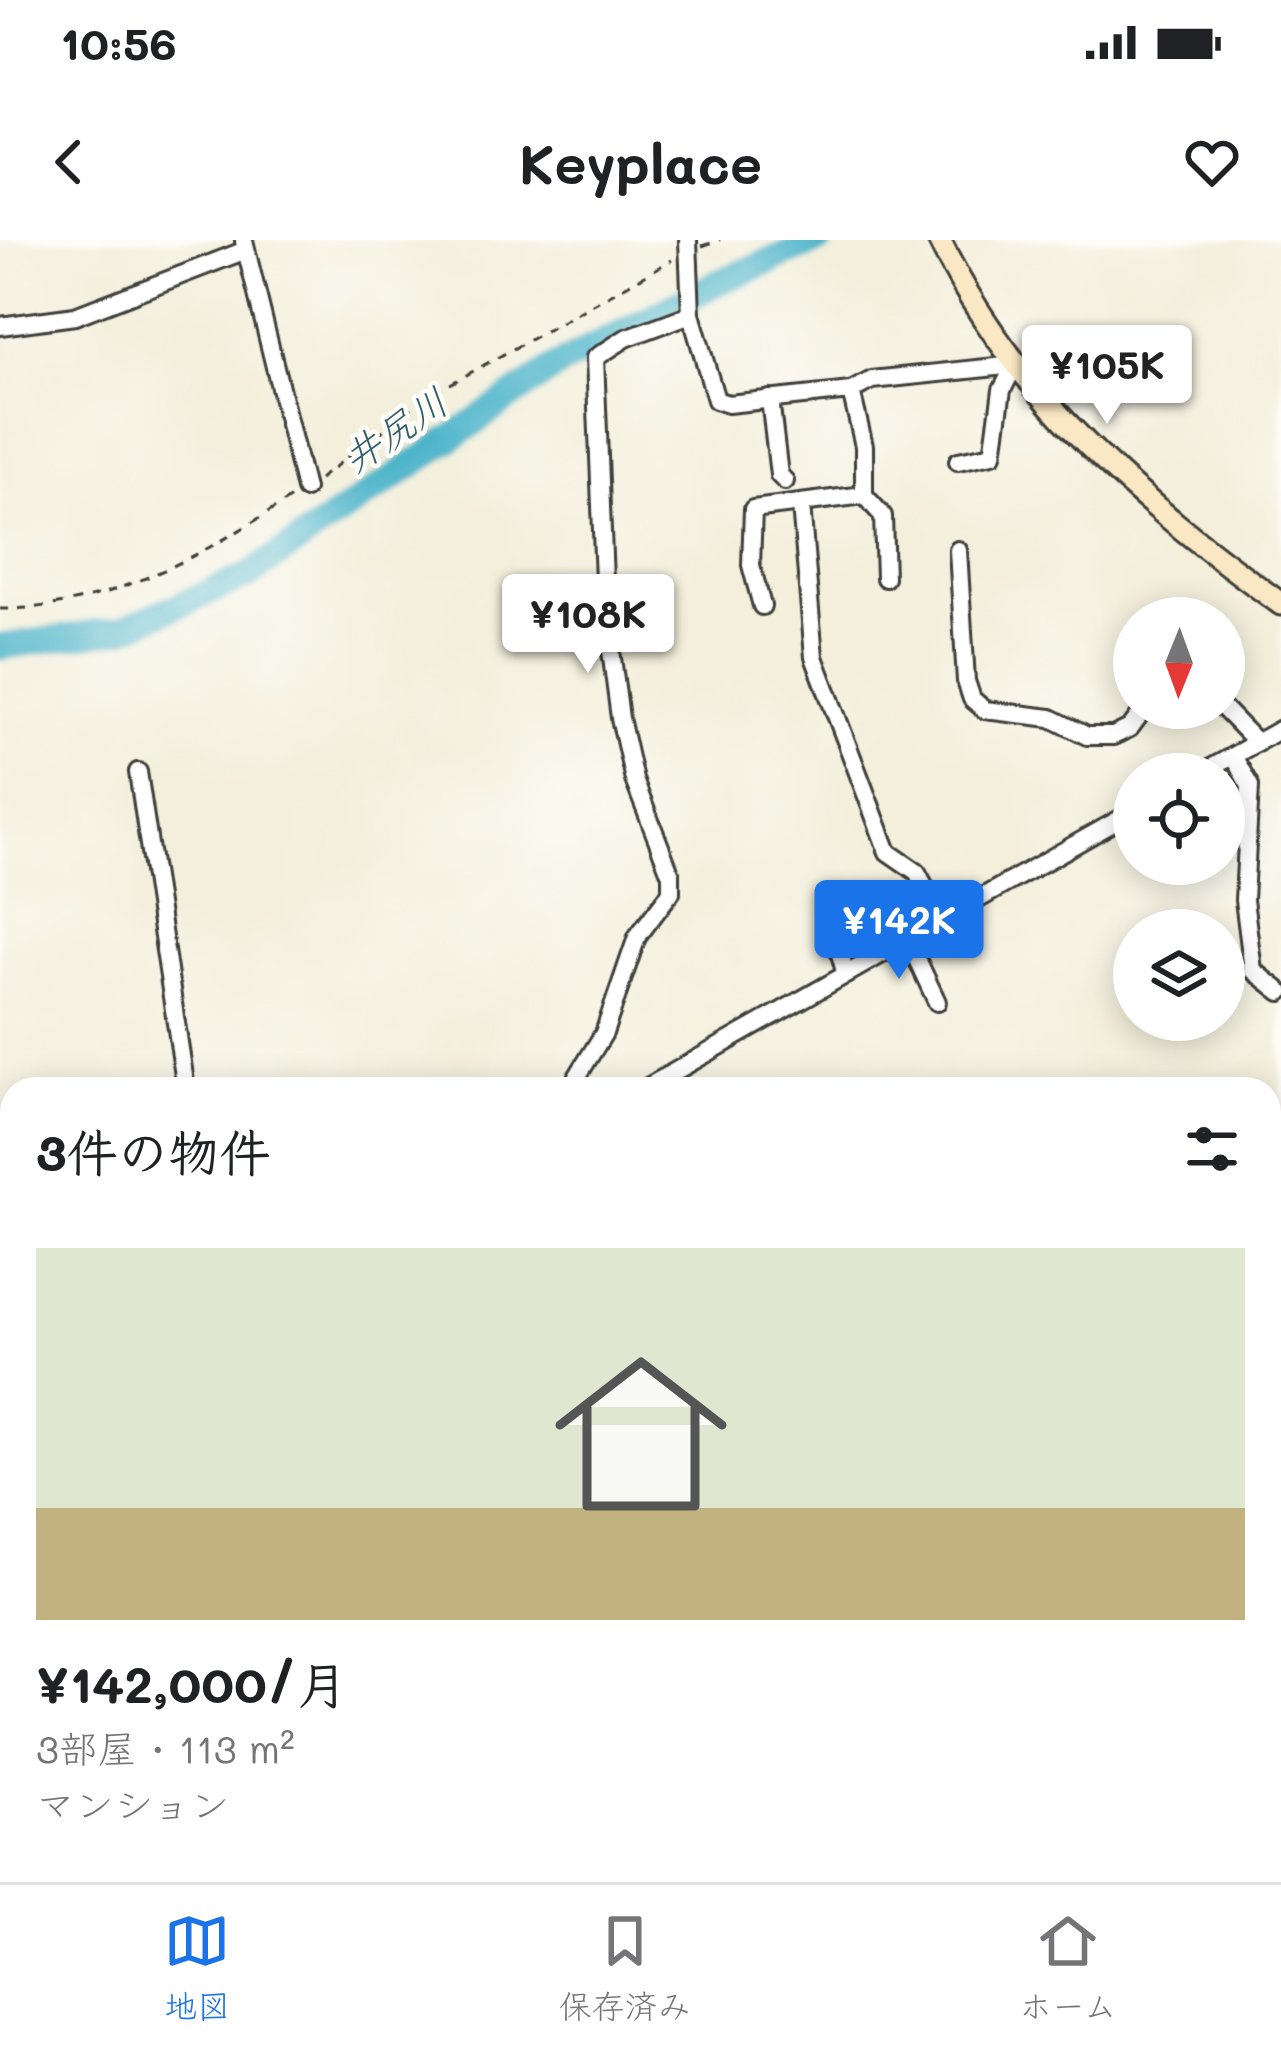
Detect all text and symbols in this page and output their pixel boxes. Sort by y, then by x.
text: 10:56 [60,13,177,71]
text: Keyplace [519,127,762,198]
icon: back [36,129,102,195]
icon: heart [1179,129,1245,195]
pin: ¥105K [1023,325,1191,427]
text: ¥105K [1049,338,1165,389]
water label: 井尻川 [331,375,457,483]
pin: ¥108K [504,574,672,676]
text: ¥108K [529,587,647,638]
north arrow [1113,597,1245,729]
map controls [1113,597,1245,1041]
button: locate [1113,753,1245,885]
pin: ¥142K [815,880,983,982]
text: ¥142K [841,893,957,944]
button: layers [1113,909,1245,1041]
icon: filters [1179,1116,1245,1182]
text: 3件の物件 [36,1117,271,1184]
icon: home [533,1326,749,1542]
text: ¥142,000/月 [36,1649,348,1716]
text: 3部屋 · 113 m² [36,1722,295,1773]
text: マンション [36,1778,229,1829]
tab: 地図 [164,1908,230,2028]
tab: 保存済み [559,1908,691,2028]
tab: ホーム [1019,1908,1117,2028]

